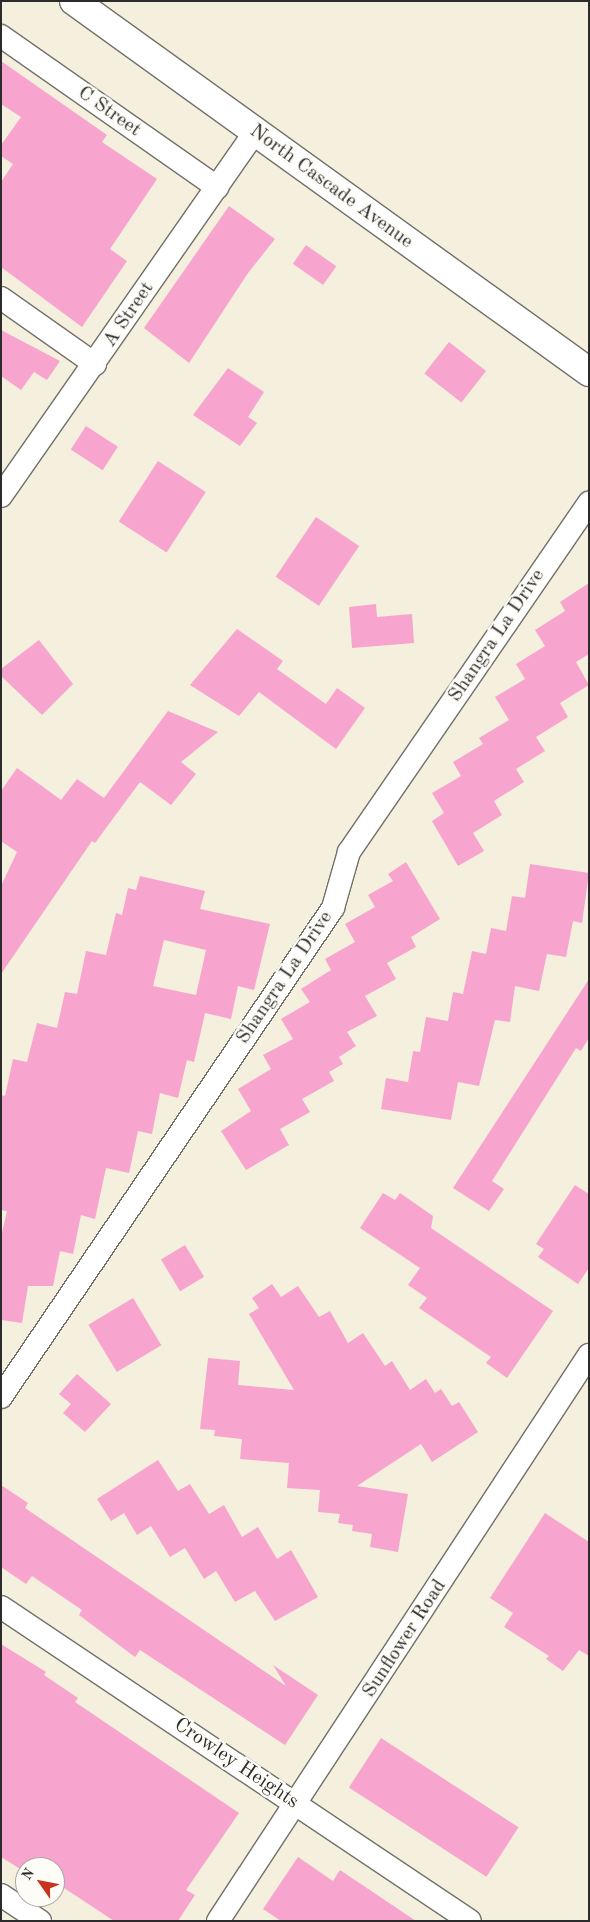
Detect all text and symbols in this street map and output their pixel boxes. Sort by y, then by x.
street label: C Street [73,82,145,142]
street label: North Cascade Avenue [245,120,417,254]
street label: A Street [98,278,160,352]
street label: Shangra La Drive [444,565,550,707]
street label: Shangra La Drive [232,907,338,1049]
street label: Sunflower Road [358,1575,452,1703]
street label: Crowley Heights [169,1713,303,1815]
north arrow [15,1857,65,1907]
text: N [19,1866,37,1883]

